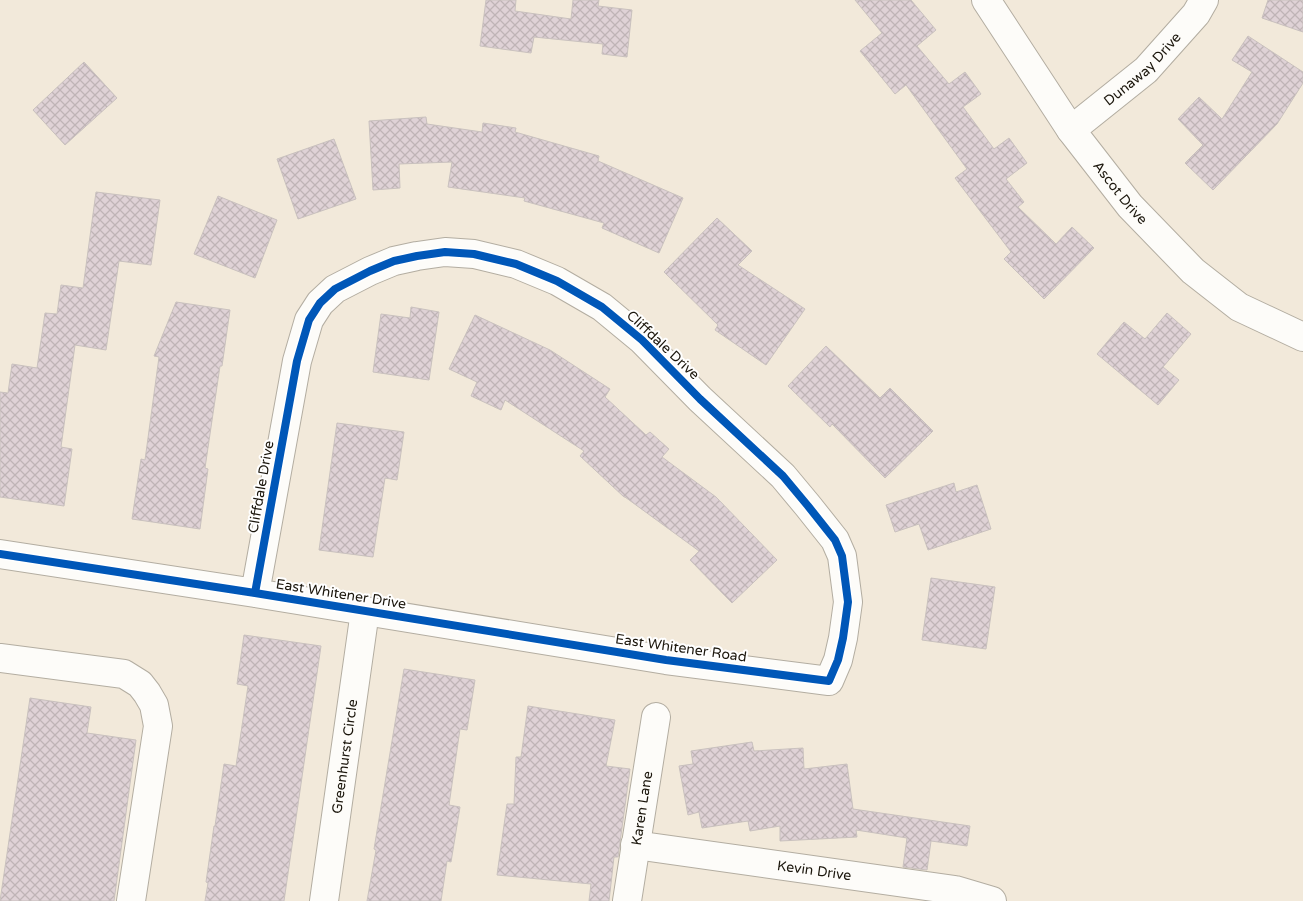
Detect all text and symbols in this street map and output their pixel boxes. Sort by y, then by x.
street label: Dunaway Drive [1100,29,1184,109]
street label: Ascot Drive [1090,157,1151,228]
street label: Cliffdale Drive [623,307,703,383]
street label: Cliffdale Drive [245,439,277,534]
street label: East Whitener Drive [275,575,407,613]
street label: East Whitener Road [614,630,748,666]
street label: Greenhurst Circle [328,698,361,815]
street label: Karen Lane [627,770,656,846]
street label: Kevin Drive [776,857,853,884]

